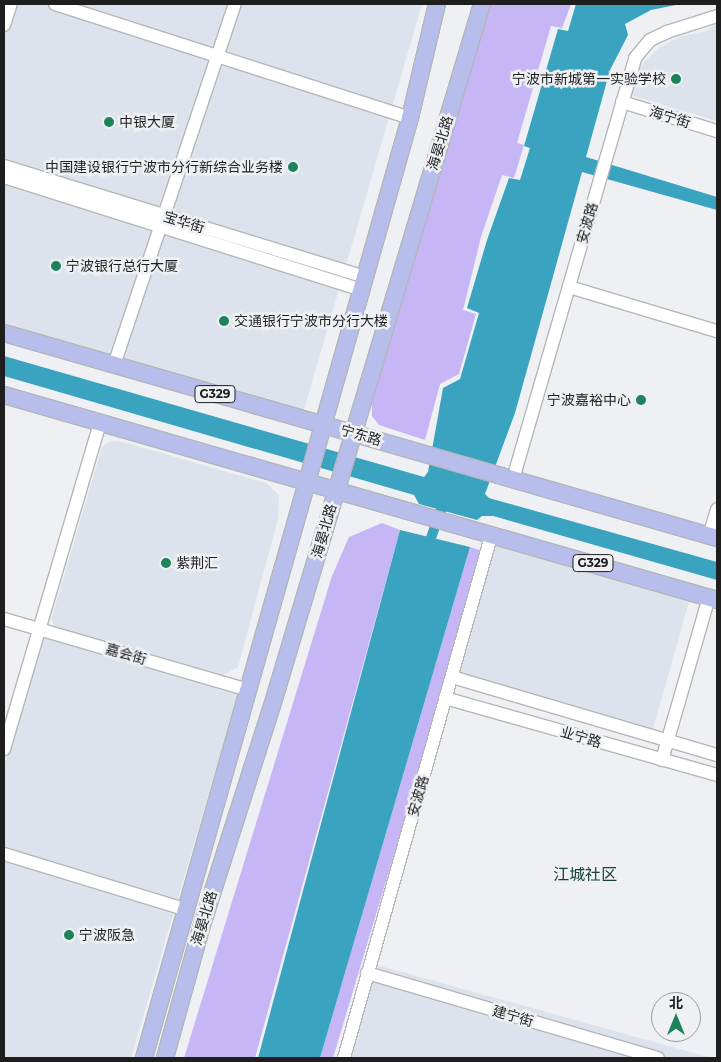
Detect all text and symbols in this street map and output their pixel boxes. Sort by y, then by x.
place label: 宁波市新城第一实验学校 [512,71,666,87]
marker: 宁波市新城第一实验学校 [670,73,682,85]
street label: 海宁街 [647,103,693,131]
place label: 中银大厦 [119,114,175,130]
street label: 海晏北路 [424,114,456,172]
marker: 中银大厦 [103,116,115,128]
place label: 中国建设银行宁波市分行新综合业务楼 [45,159,283,175]
marker: 中国建设银行宁波市分行新综合业务楼 [287,161,299,173]
street label: 安波路 [573,200,601,246]
street label: 宝华街 [161,208,207,236]
place label: 宁波银行总行大厦 [66,258,178,274]
marker: 宁波银行总行大厦 [50,260,62,272]
place label: 交通银行宁波市分行大楼 [234,313,388,329]
marker: 交通银行宁波市分行大楼 [218,315,230,327]
road number: G329 [194,384,236,404]
place label: 宁波嘉裕中心 [547,392,631,408]
marker: 宁波嘉裕中心 [635,394,647,406]
street label: 宁东路 [338,421,384,449]
street label: 海晏北路 [308,502,340,560]
road number: G329 [572,554,614,572]
place label: 紫荆汇 [176,555,218,571]
marker: 紫荆汇 [160,557,172,569]
street label: 嘉会街 [103,640,149,668]
street label: 业宁路 [558,723,604,751]
street label: 安波路 [404,773,432,819]
district label: 江城社区 [553,865,617,885]
street label: 海晏北路 [188,889,220,947]
place label: 宁波阪急 [79,927,135,943]
marker: 宁波阪急 [63,929,75,941]
north arrow [651,992,701,1042]
text: 北 [669,994,683,1012]
street label: 建宁街 [490,1002,536,1030]

